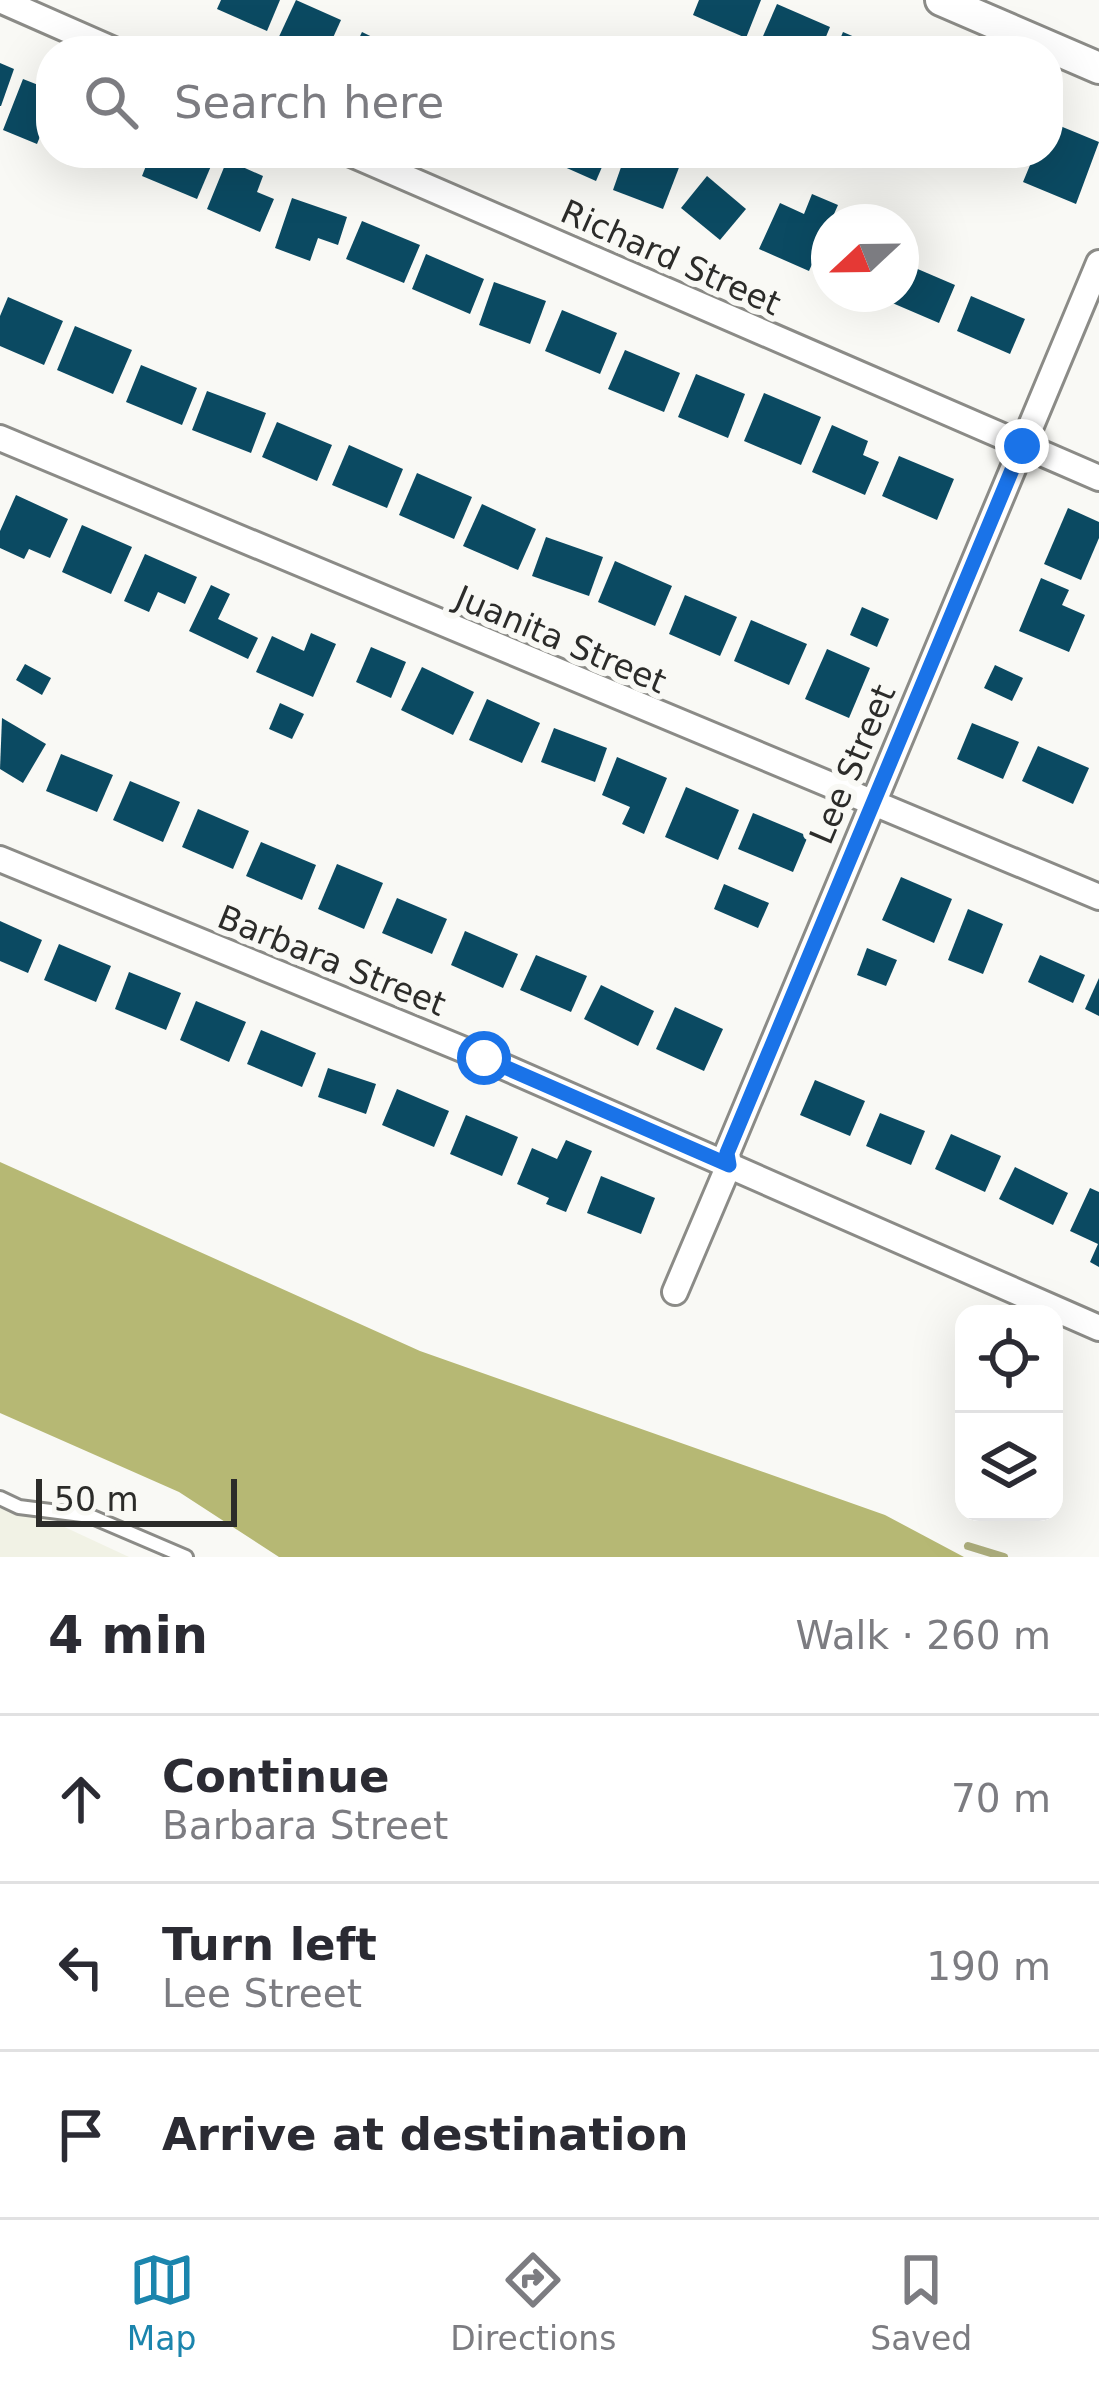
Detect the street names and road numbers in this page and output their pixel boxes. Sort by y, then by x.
street label: Richard Street [555,192,787,323]
street label: Juanita Street [448,577,672,701]
street label: Lee Street [801,679,903,850]
street label: Barbara Street [212,897,451,1024]

